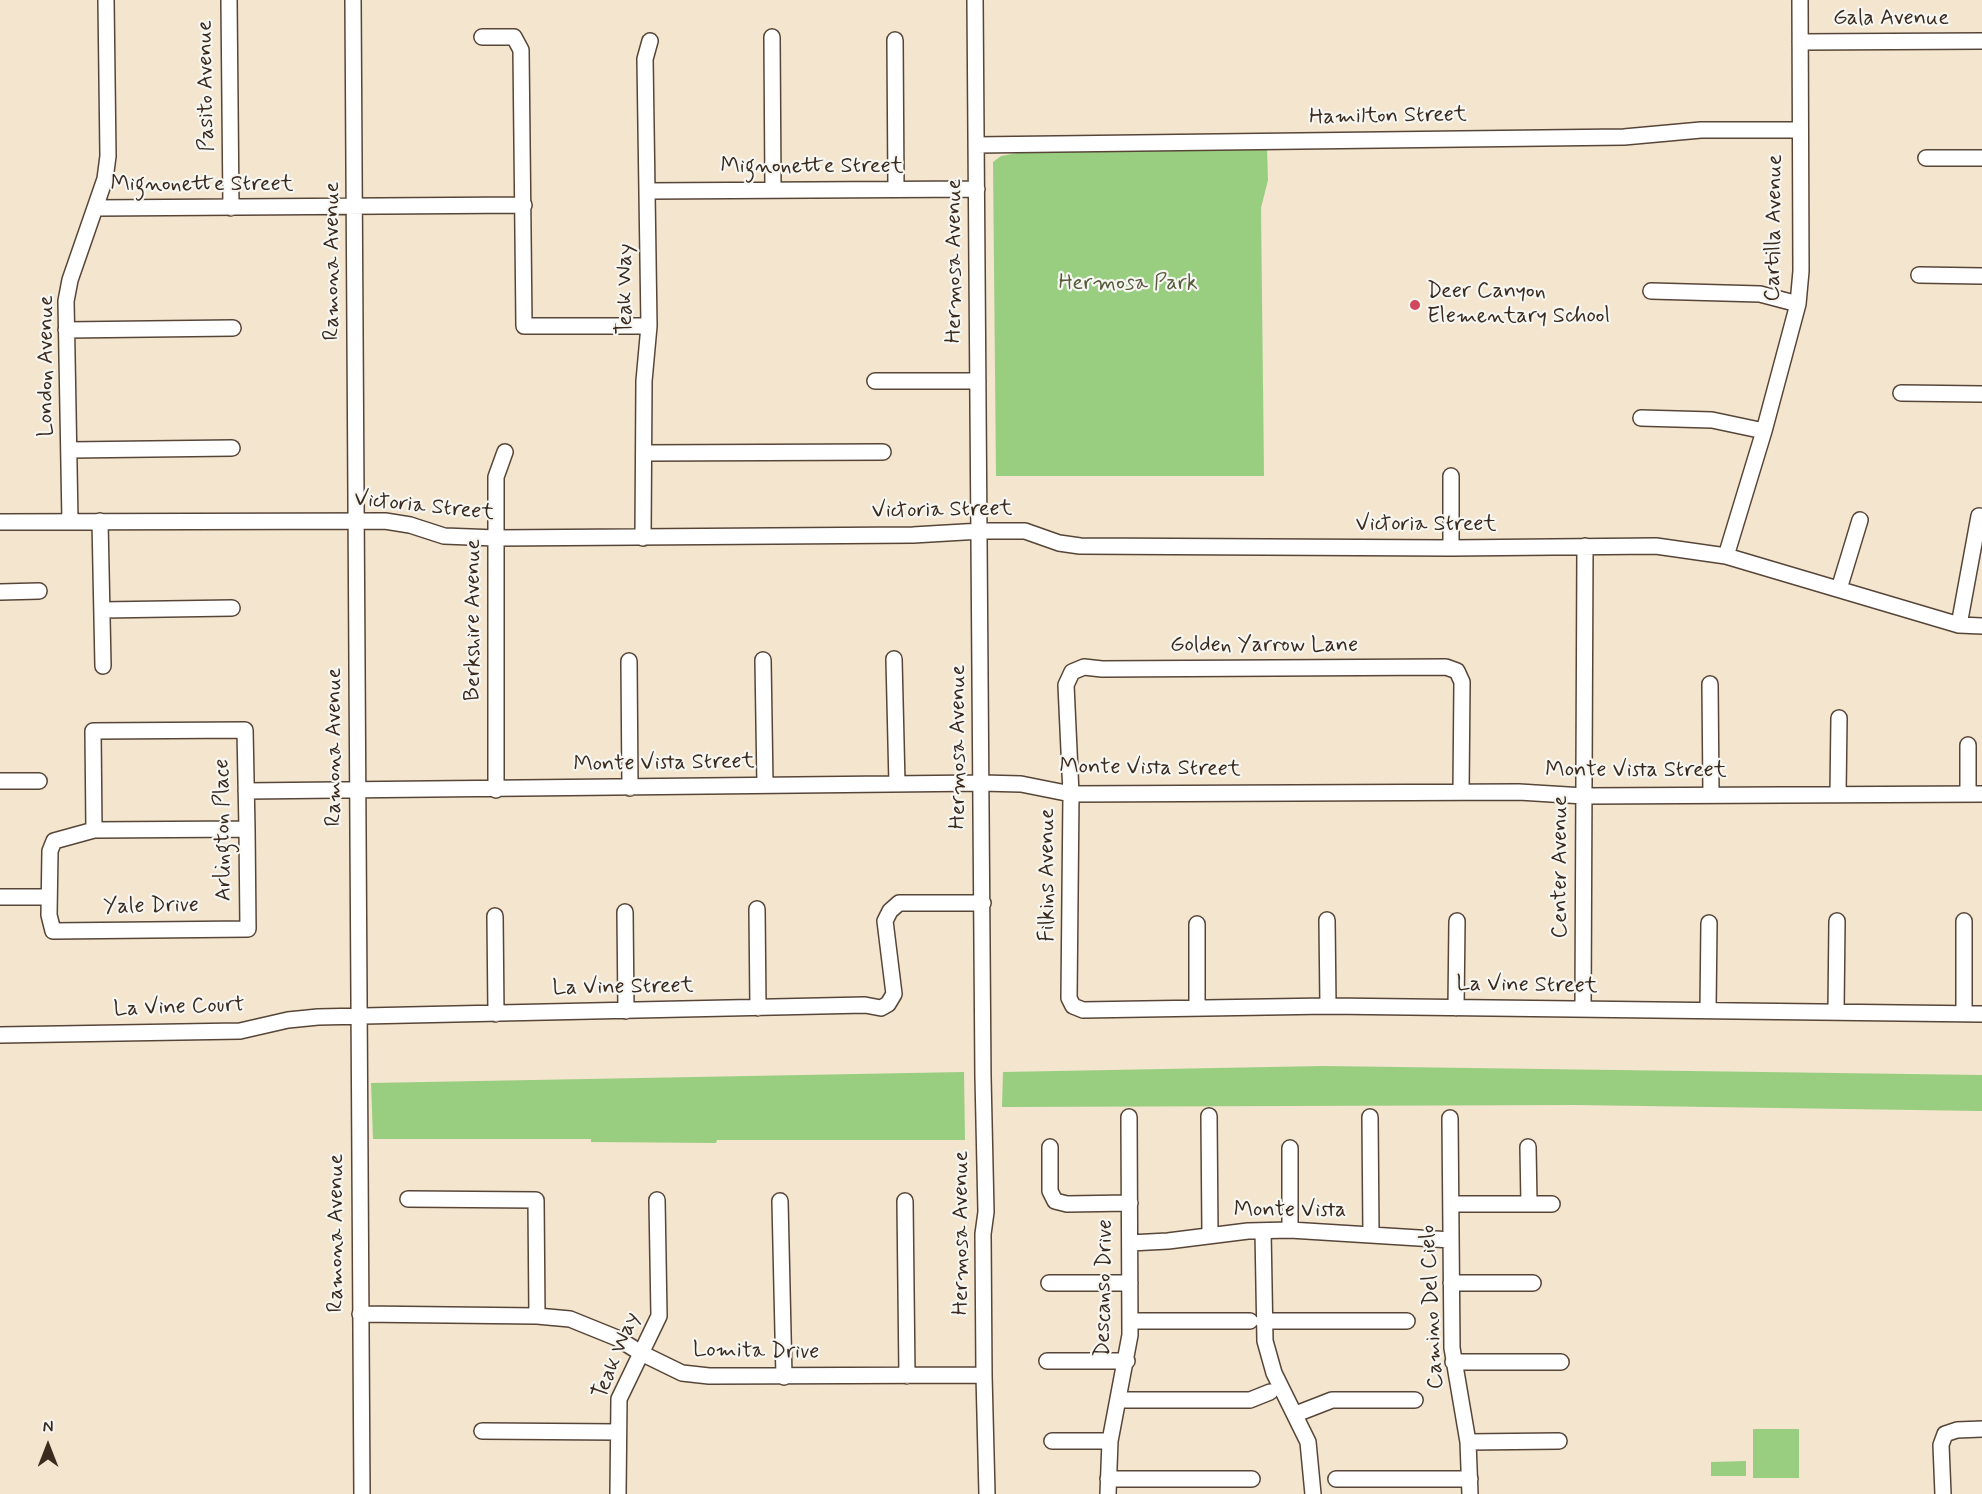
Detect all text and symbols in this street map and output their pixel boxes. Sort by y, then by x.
street label: Gala Avenue [1833,6,1949,32]
street label: Pasito Avenue [193,20,221,152]
street label: Hamilton Street [1309,102,1467,132]
street label: Mignonette Street [720,154,904,180]
street label: Cartilla Avenue [1761,154,1789,302]
street label: Mignonette Street [110,172,294,198]
street label: Hermosa Avenue [942,179,968,343]
street label: Ramona Avenue [320,182,346,340]
street label: Teak Way [613,243,639,335]
park label: Hermosa Park [1058,271,1198,297]
place label: Deer Canyon Elementary School [1427,279,1610,330]
street label: London Avenue [34,295,60,437]
marker: Deer Canyon Elementary School [1408,298,1422,312]
street label: Victoria Street [353,487,495,527]
street label: Victoria Street [871,497,1013,525]
street label: Victoria Street [1356,512,1496,538]
street label: Berkshire Avenue [461,539,487,701]
street label: Golden Yarrow Lane [1170,633,1358,659]
street label: Hermosa Avenue [946,665,972,829]
street label: Ramona Avenue [322,668,348,826]
street label: Monte Vista Street [573,749,755,779]
street label: Monte Vista Street [1059,754,1241,784]
street label: Monte Vista Street [1545,758,1727,784]
street label: Arlington Place [210,759,238,901]
street label: Center Avenue [1548,795,1574,939]
street label: Filkins Avenue [1035,808,1061,942]
street label: Yale Drive [103,893,199,921]
street label: La Vine Street [1456,972,1598,1000]
street label: La Vine Street [552,974,694,1002]
street label: La Vine Court [113,993,245,1023]
street label: Hermosa Avenue [949,1151,975,1315]
street label: Ramona Avenue [324,1154,350,1312]
street label: Monte Vista [1234,1198,1346,1224]
street label: Descanso Drive [1091,1219,1119,1357]
street label: Camino Del Cielo [1416,1224,1450,1390]
street label: Teak Way [588,1309,646,1403]
street label: Lomita Drive [693,1338,819,1366]
north arrow [18,1416,78,1476]
text: N [43,1417,53,1438]

